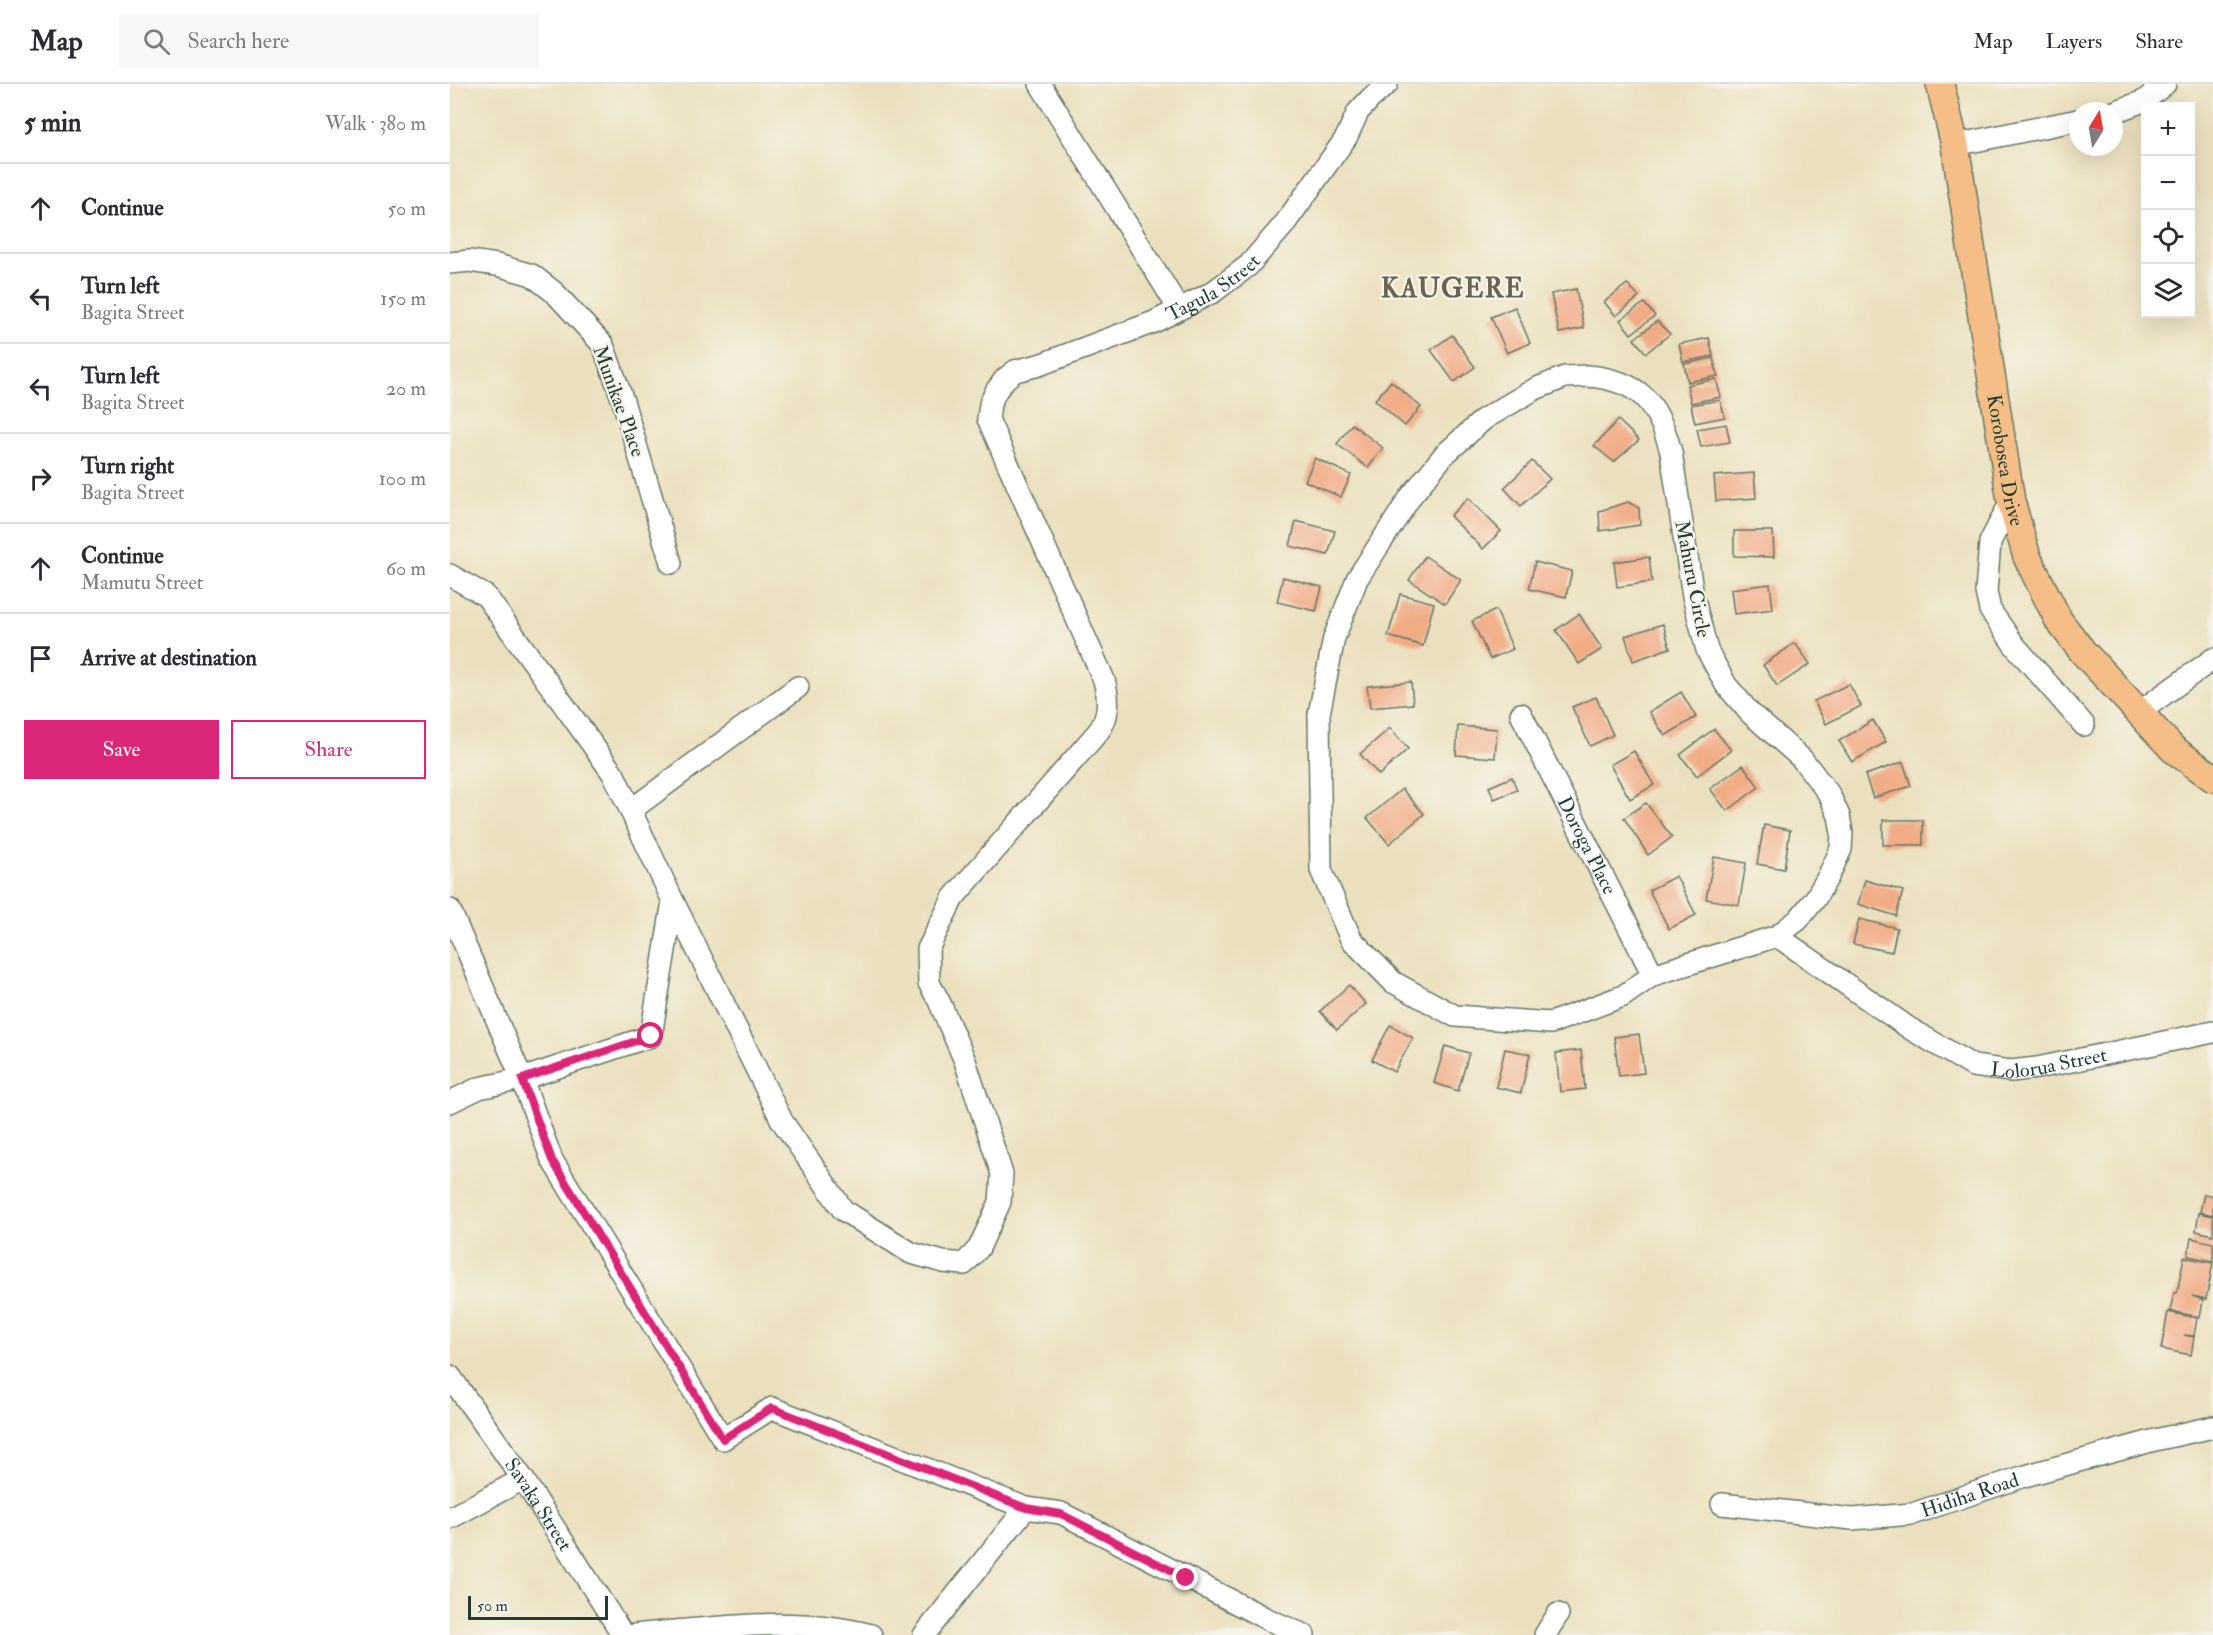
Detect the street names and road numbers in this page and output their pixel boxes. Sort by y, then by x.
street label: Tagula Street [1162,248,1266,326]
street label: Munikae Place [587,342,651,460]
street label: Korobosea Drive [1982,393,2030,529]
street label: Mahuru Circle [1669,518,1717,640]
street label: Doroga Place [1552,792,1623,898]
street label: Lolorua Street [1989,1041,2109,1084]
street label: Savaka Street [499,1453,578,1556]
street label: Hidiha Road [1918,1466,2022,1523]

